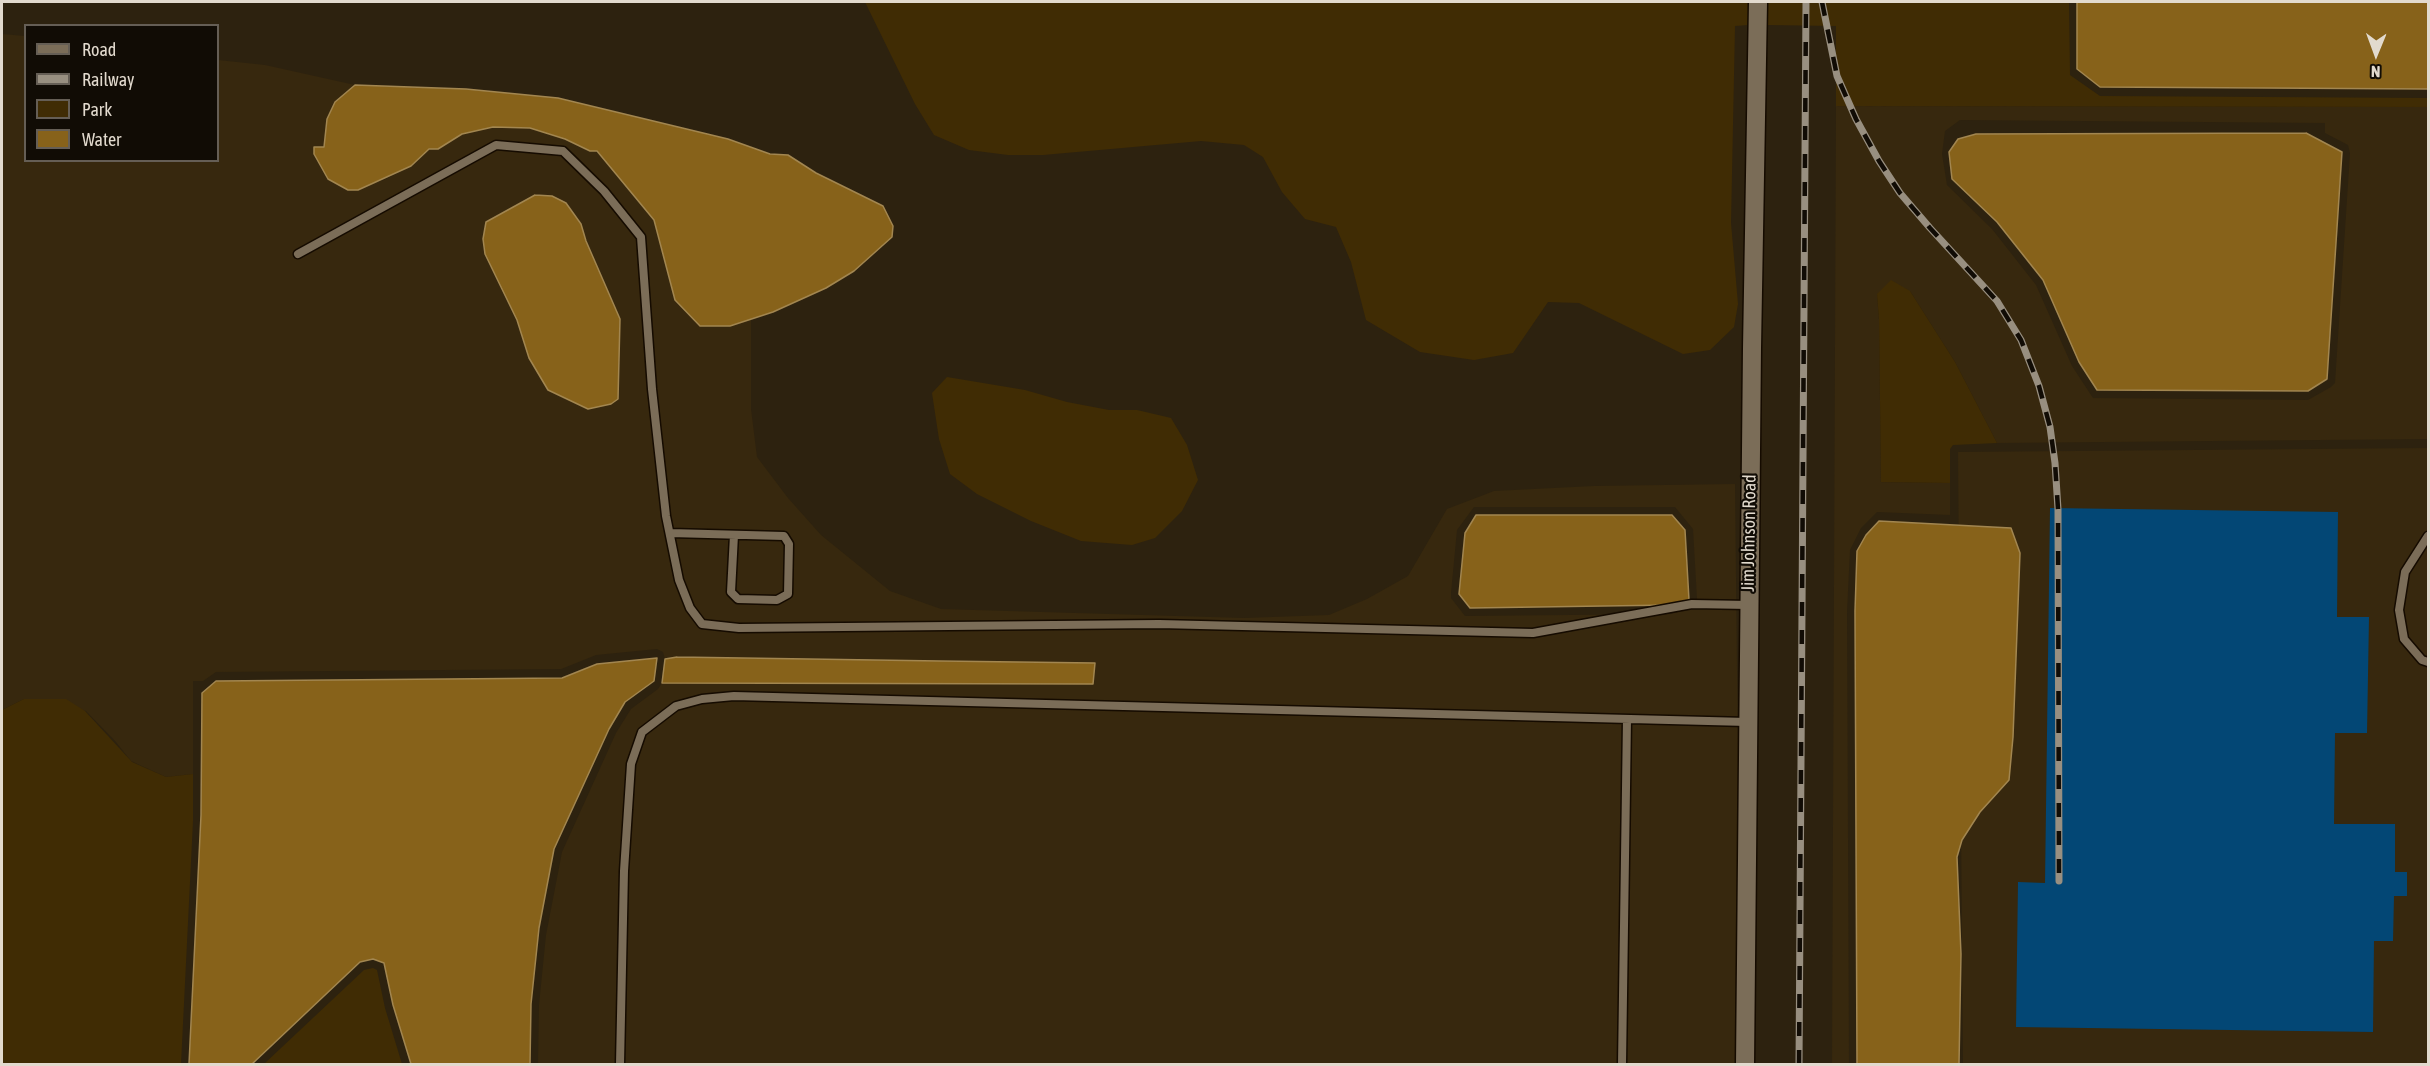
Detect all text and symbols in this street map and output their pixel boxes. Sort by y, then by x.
legend [24,24,219,162]
north arrow [2346,24,2406,84]
text: Road [82,39,116,60]
text: N [2371,63,2381,81]
text: Railway [82,69,134,90]
text: Park [82,99,112,120]
text: Water [82,129,121,150]
street label: Jim Johnson Road [1737,474,1761,592]

